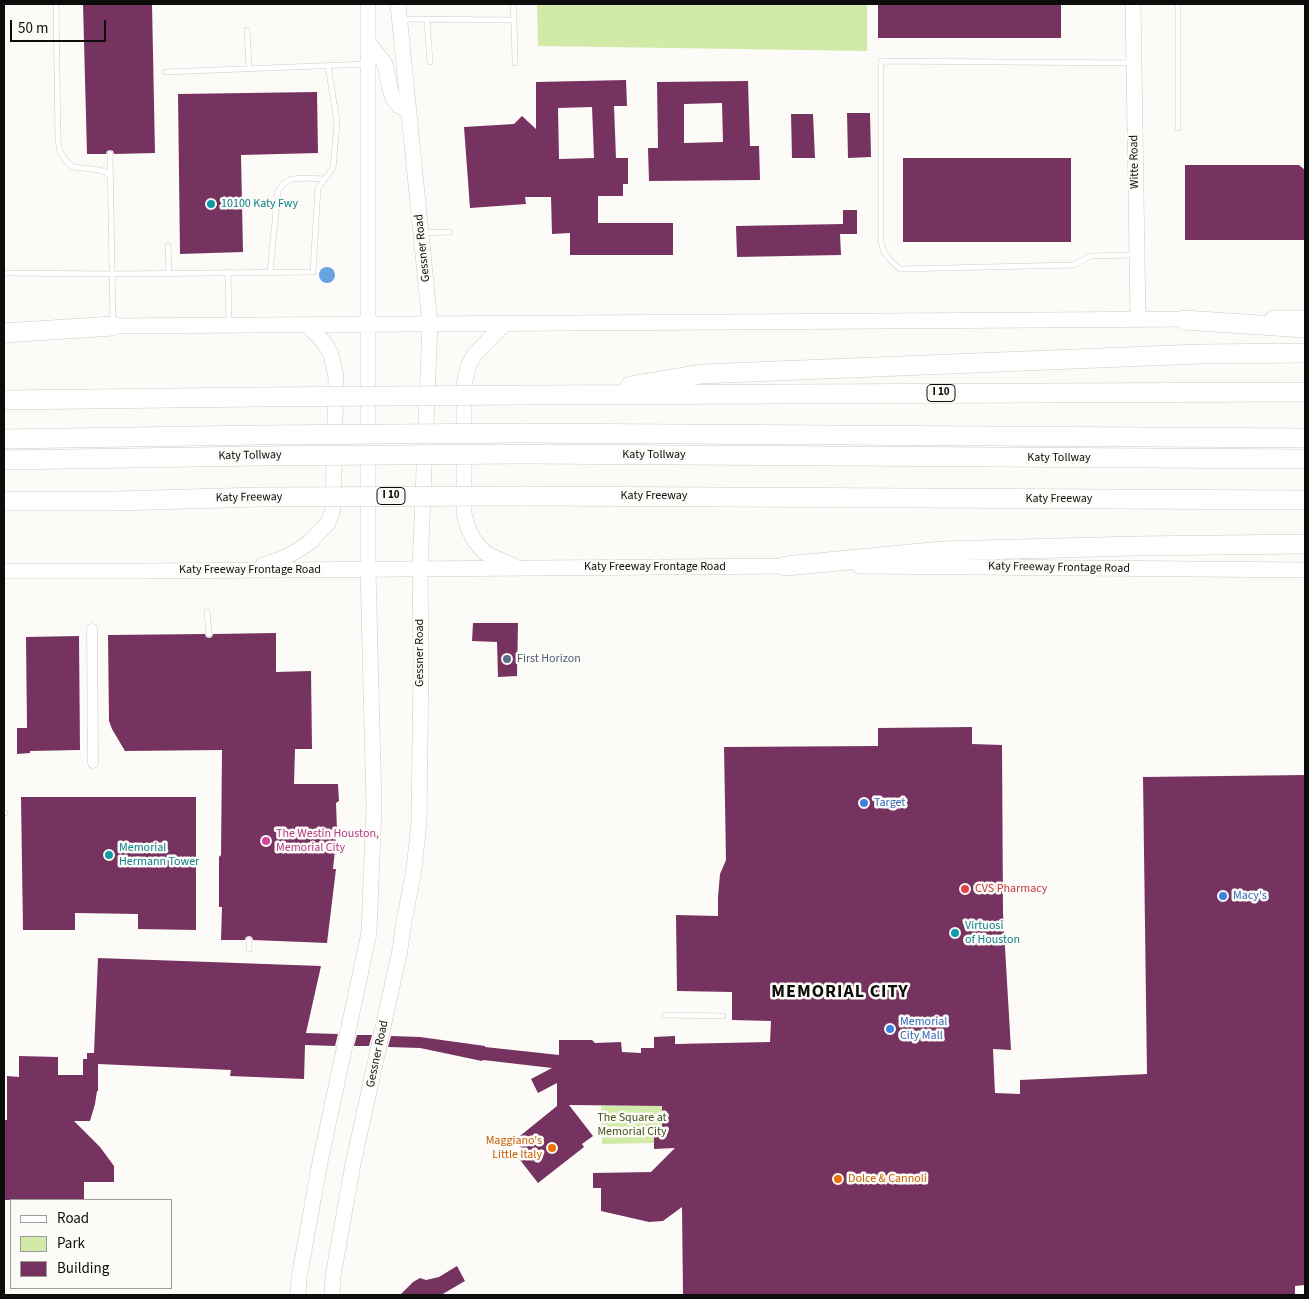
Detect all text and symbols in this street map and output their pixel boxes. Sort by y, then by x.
scale bar [12,10,109,42]
text: 50 m [18,18,48,39]
street label: Witte Road [1127,135,1143,189]
place label: 10100 Katy Fwy [221,197,298,211]
marker: 10100 Katy Fwy [205,198,217,210]
street label: Gessner Road [412,213,434,283]
road number: I 10 [927,384,955,402]
street label: Katy Tollway [218,448,282,464]
street label: Katy Tollway [622,448,686,462]
street label: Katy Tollway [1027,451,1091,465]
road number: I 10 [377,488,405,504]
street label: Katy Freeway [621,489,687,503]
street label: Katy Freeway [216,490,282,506]
street label: Katy Freeway [1026,492,1092,506]
street label: Katy Freeway Frontage Road [584,560,726,574]
street label: Katy Freeway Frontage Road [988,560,1130,576]
street label: Katy Freeway Frontage Road [179,563,321,577]
street label: Gessner Road [413,619,427,687]
place label: First Horizon [517,652,581,666]
marker: First Horizon [501,653,513,665]
place label: Target [874,796,905,810]
marker: Target [858,797,870,809]
place label: The Westin Houston, Memorial City [276,827,379,855]
marker: The Westin Houston, Memorial City [260,835,272,847]
place label: Memorial Hermann Tower [119,841,199,869]
marker: Memorial Hermann Tower [103,849,115,861]
place label: CVS Pharmacy [975,882,1047,896]
marker: CVS Pharmacy [959,883,971,895]
place label: Macy's [1233,889,1267,903]
marker: Macy's [1217,890,1229,902]
place label: Virtuosi of Houston [965,919,1020,947]
marker: Virtuosi of Houston [949,927,961,939]
district label: MEMORIAL CITY [770,982,910,1004]
place label: Memorial City Mall [900,1015,947,1043]
street label: Gessner Road [364,1019,392,1089]
marker: Memorial City Mall [884,1023,896,1035]
park label: The Square at Memorial City [597,1111,667,1139]
place label: Maggiano's Little Italy [486,1134,542,1162]
marker: Maggiano's Little Italy [546,1142,558,1154]
place label: Dolce & Cannoli [848,1172,927,1186]
marker: Dolce & Cannoli [832,1173,844,1185]
legend [10,1199,172,1289]
text: Road [57,1208,89,1229]
text: Park [57,1233,85,1254]
text: Building [57,1258,109,1279]

